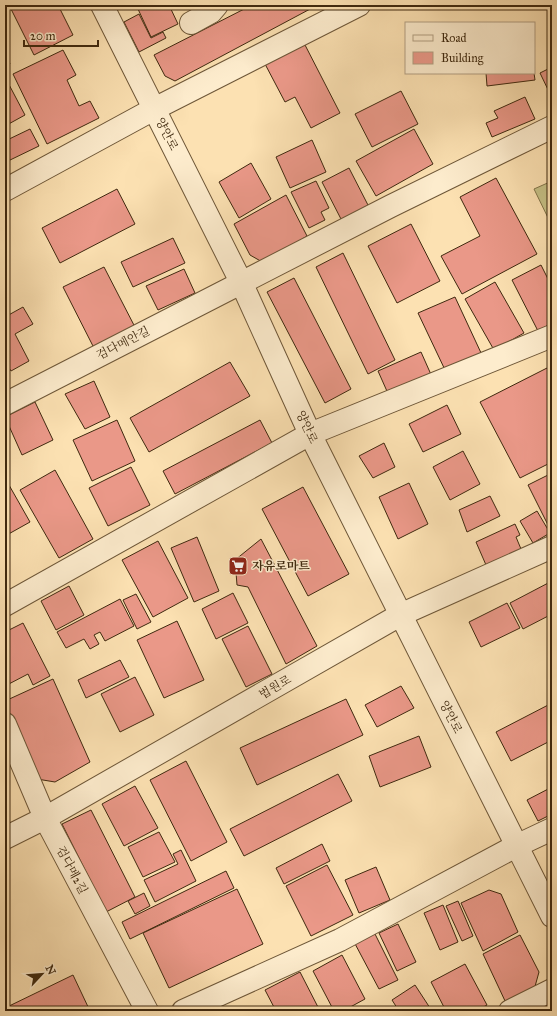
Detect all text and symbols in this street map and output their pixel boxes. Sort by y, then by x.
scale bar [24,22,98,48]
legend [405,22,535,74]
text: 20 m [30,29,56,43]
text: Road [441,31,467,45]
text: Building [441,51,484,66]
street label: 양안로 [153,115,181,153]
street label: 검다메안길 [94,324,152,362]
street label: 양안로 [293,408,321,446]
supermarket icon: 자유로마트 [227,555,249,577]
place label: 자유로마트 [252,559,310,573]
street label: 법원로 [256,672,294,702]
street label: 양안로 [437,698,465,736]
street label: 검다메2길 [54,844,90,896]
north arrow [22,954,62,994]
text: N [43,963,59,977]

